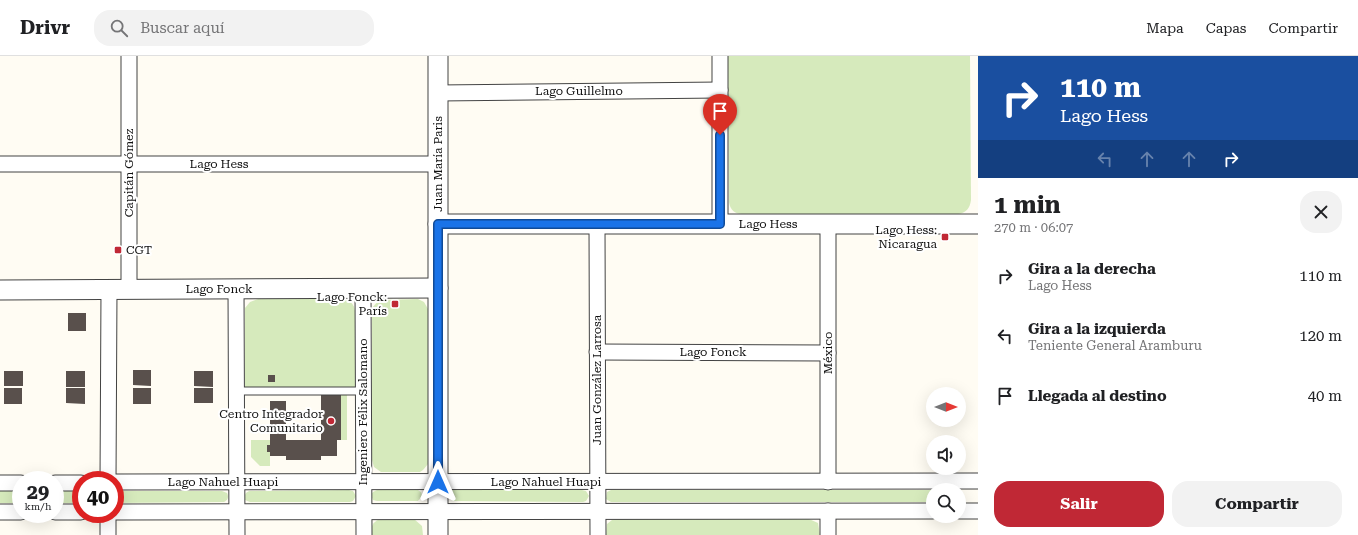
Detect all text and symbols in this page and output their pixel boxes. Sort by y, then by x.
search box [94,10,374,46]
text: Drivr [20,16,70,39]
icon: search [108,17,130,39]
text: Buscar aquí [140,19,225,37]
text: Mapa [1146,20,1184,36]
text: Capas [1206,20,1247,36]
text: Compartir [1269,20,1338,36]
text: 110 m [1060,71,1141,104]
icon: right [994,72,1046,124]
street label: Lago Guillelmo [535,84,623,98]
pin [703,94,737,135]
icon: arrive [709,100,731,122]
text: Lago Hess [1060,105,1148,126]
street label: Juan María Paris [431,116,445,212]
street label: Capitán Gómez [122,128,136,217]
icon: left [1094,148,1116,170]
icon: ahead [1136,148,1158,170]
icon: ahead [1178,148,1200,170]
icon: right [1220,148,1242,170]
street label: Lago Hess [190,157,249,171]
text: 1 min [994,191,1061,219]
button: close [1300,191,1342,233]
street label: Lago Hess [739,217,798,231]
text: 270 m · 06:07 [994,220,1073,235]
place label: Lago Hess: Nicaragua [875,223,937,251]
marker: Lago Hess: Nicaragua [940,232,950,242]
place label: CGT [126,243,152,257]
marker: CGT [113,245,123,255]
text: Gira a la derecha [1028,260,1156,278]
icon: right [994,265,1016,287]
text: 110 m [1299,267,1342,285]
text: Lago Hess [1028,278,1092,293]
street label: Lago Fonck [185,282,253,296]
place label: Lago Fonck: París [317,290,387,318]
marker: Lago Fonck: París [390,299,400,309]
street label: Juan González Larrosa [590,314,604,445]
text: Gira a la izquierda [1028,320,1166,338]
icon: left [994,325,1016,347]
text: 120 m [1299,327,1342,345]
street label: México [821,332,835,374]
street label: Ingeniero Félix Salomano [356,338,370,486]
text: Teniente General Aramburu [1028,338,1202,353]
street label: Lago Fonck [679,345,747,359]
icon: arrive [994,385,1016,407]
north arrow [926,387,966,427]
map controls [926,387,966,523]
text: Llegada al destino [1028,387,1167,405]
text: 40 m [1308,387,1342,405]
place label: Centro Integrador Comunitario [219,407,323,435]
marker: Centro Integrador Comunitario [326,416,336,426]
button: sound [926,435,966,475]
position arrow [417,461,459,503]
speed limit sign: 40 [72,471,124,523]
street label: Lago Nahuel Huapi [168,475,279,489]
street label: Lago Nahuel Huapi [491,475,602,489]
text: 29 [27,480,49,504]
button: Salir [994,481,1164,527]
button: Compartir [1172,481,1342,527]
button: search [926,483,966,523]
text: km/h [25,501,51,512]

